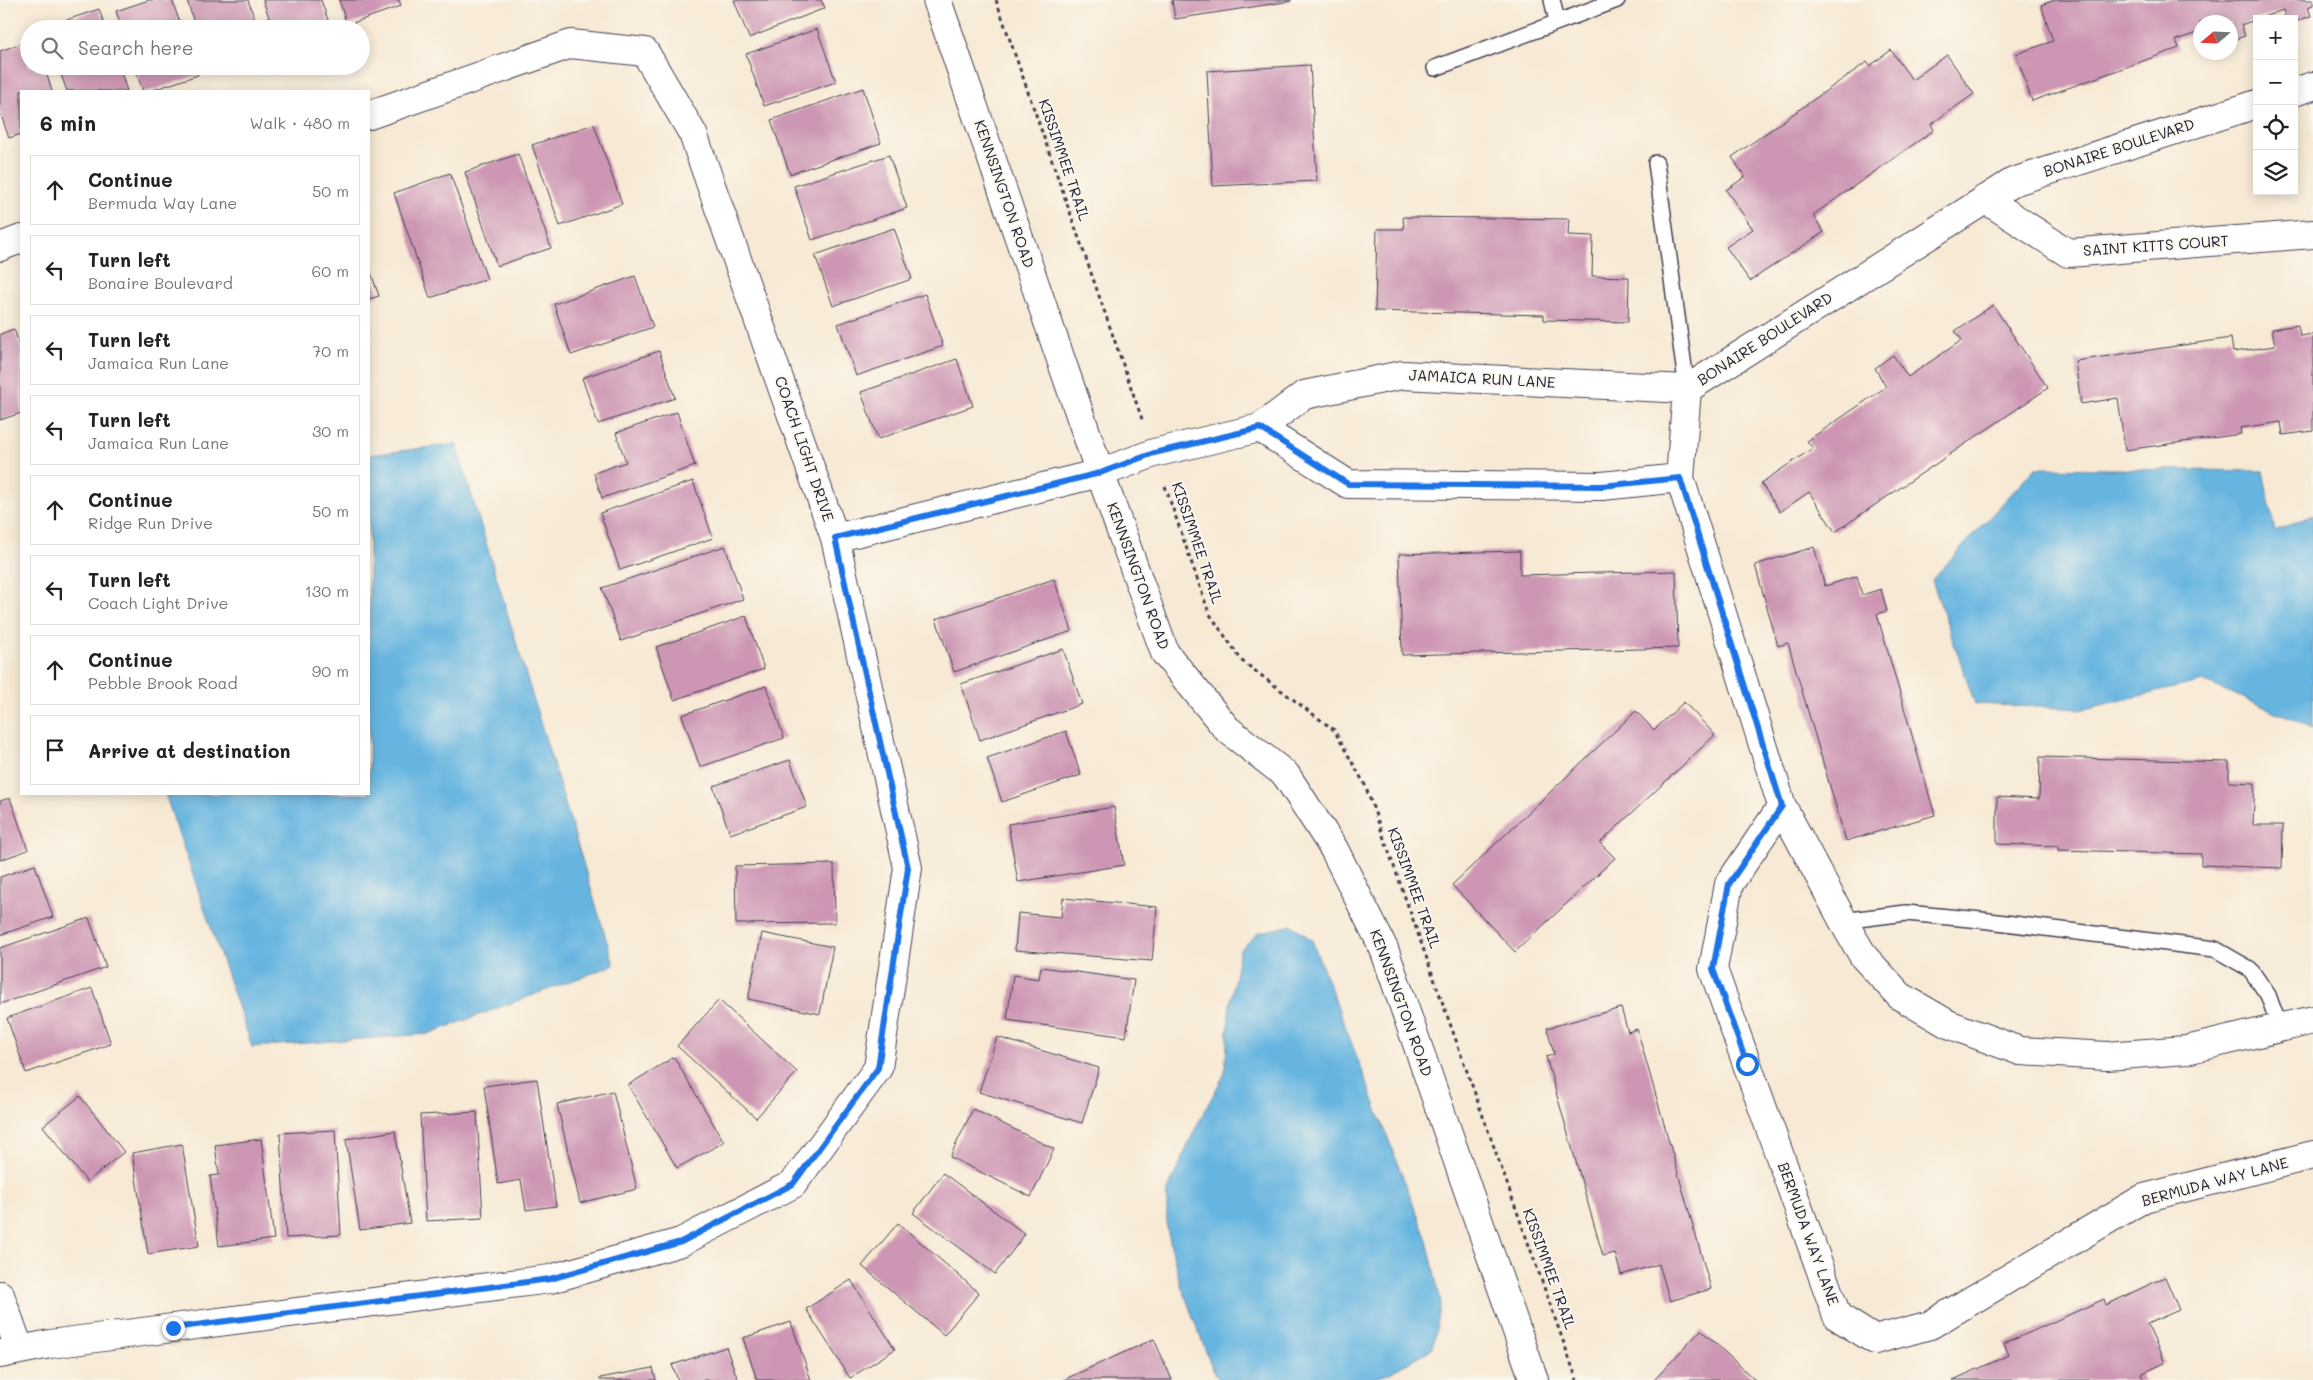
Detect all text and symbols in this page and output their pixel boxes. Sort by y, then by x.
north arrow [2193,15,2238,60]
map controls [2253,15,2298,195]
button: + [2253,15,2298,60]
search box [20,20,370,75]
icon: search [38,34,66,62]
text: Search here [78,35,194,60]
button: − [2253,60,2298,105]
street label: KISSIMMEE TRAIL [1035,96,1095,223]
button: locate [2253,105,2298,150]
text: 6 min [40,109,96,136]
text: Walk · 480 m [249,112,350,133]
street label: BONAIRE BOULEVARD [2041,113,2197,181]
street label: KENNSINGTON ROAD [970,117,1040,270]
button: layers [2253,150,2298,195]
text: Continue [88,167,173,192]
icon: ahead [41,176,69,204]
text: 50 m [312,180,349,201]
text: Bermuda Way Lane [88,192,237,213]
street label: SAINT KITTS COURT [2082,230,2229,260]
text: Turn left [88,247,171,272]
icon: left [41,256,69,284]
text: 60 m [312,260,349,281]
text: Bonaire Boulevard [88,272,233,293]
street label: BONAIRE BOULEVARD [1693,287,1836,389]
text: Turn left [88,327,171,352]
icon: left [41,336,69,364]
text: 70 m [312,340,349,361]
text: Jamaica Run Lane [88,352,229,373]
street label: JAMAICA RUN LANE [1408,364,1556,392]
street label: COACH LIGHT DRIVE [771,373,839,524]
text: Turn left [88,407,171,432]
icon: left [41,416,69,444]
text: 30 m [312,420,349,441]
text: Jamaica Run Lane [88,432,229,453]
street label: KISSIMMEE TRAIL [1168,479,1228,606]
text: Continue [88,487,173,512]
icon: ahead [41,496,69,524]
street label: KENNSINGTON ROAD [1103,499,1175,652]
text: 50 m [312,500,349,521]
text: Ridge Run Drive [88,512,213,533]
text: Turn left [88,567,171,592]
icon: left [41,576,69,604]
text: 130 m [305,580,349,601]
text: Coach Light Drive [88,592,229,613]
text: Continue [88,647,173,672]
icon: ahead [41,656,69,684]
text: 90 m [312,660,349,681]
text: Pebble Brook Road [88,672,238,693]
icon: arrive [41,736,69,764]
text: Arrive at destination [88,738,291,763]
street label: KISSIMMEE TRAIL [1384,824,1446,951]
street label: KENNSINGTON ROAD [1366,926,1438,1079]
route start [1736,1053,1759,1076]
street label: BERMUDA WAY LANE [2139,1152,2291,1210]
street label: BERMUDA WAY LANE [1774,1159,1844,1308]
street label: KISSIMMEE TRAIL [1519,1205,1581,1332]
route end [162,1317,185,1340]

